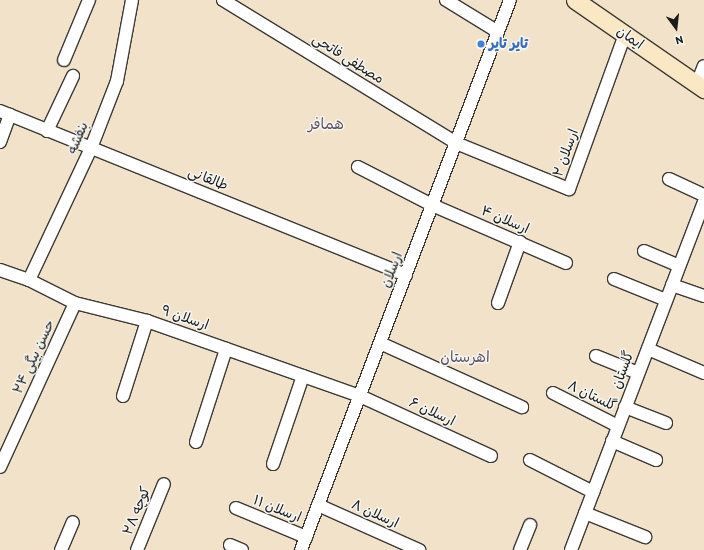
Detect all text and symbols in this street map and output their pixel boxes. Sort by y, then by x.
north arrow [656,8,696,48]
street label: ایمان [613,23,647,53]
street label: مصطفی فاتحی [309,30,387,88]
text: N [674,33,685,47]
place label: تایر تایر [489,36,528,52]
marker: تایر تایر [476,39,486,49]
district label: همافر [308,116,344,134]
street label: بنفشه [64,119,92,157]
street label: ارسلان ۲ [550,127,582,179]
street label: طالقانی [186,163,230,195]
street label: ارسلان ۴ [478,202,532,238]
street label: ارسلان [378,250,406,290]
street label: ارسلان ۹ [159,302,211,334]
street label: حسن بیگی ۲۴ [10,317,58,397]
district label: اهرستان [440,349,490,367]
street label: گلستان [608,349,638,391]
street label: گلستان ۸ [565,377,619,415]
street label: ارسلان ۶ [406,394,458,430]
street label: کوچه ۲۸ [120,484,154,538]
street label: ارسلان ۱۱ [251,492,303,526]
street label: ارسلان ۸ [349,496,401,532]

